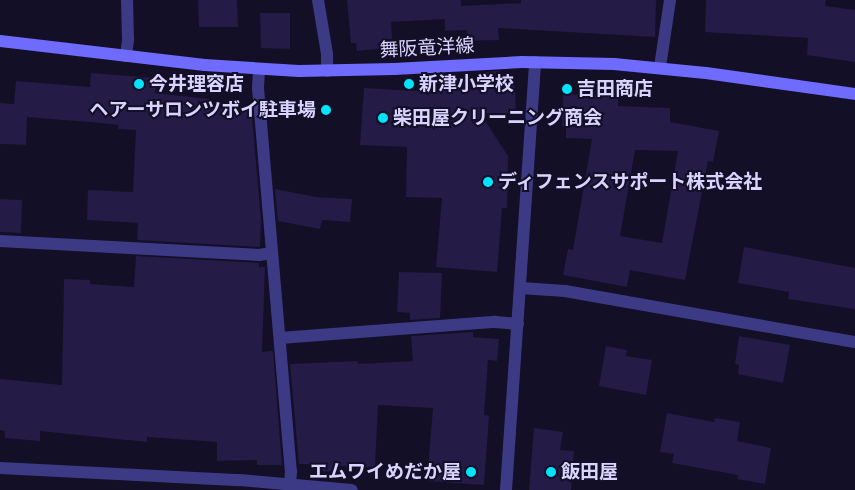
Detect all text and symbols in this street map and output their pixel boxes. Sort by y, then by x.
street label: 舞阪竜洋線 [379,34,475,62]
place label: 今井理容店 [149,73,244,95]
place label: 新津小学校 [419,73,514,95]
marker: 今井理容店 [133,78,145,90]
marker: 新津小学校 [403,78,415,90]
place label: 吉田商店 [577,78,653,100]
marker: 吉田商店 [561,83,573,95]
place label: ヘアーサロンツボイ駐車場 [89,99,316,121]
marker: ヘアーサロンツボイ駐車場 [320,104,332,116]
place label: 柴田屋クリーニング商会 [393,107,602,129]
marker: 柴田屋クリーニング商会 [377,112,389,124]
place label: ディフェンスサポート株式会社 [498,171,764,193]
marker: ディフェンスサポート株式会社 [482,176,494,188]
place label: エムワイめだか屋 [309,461,461,483]
place label: 飯田屋 [561,461,618,483]
marker: エムワイめだか屋 [465,466,477,478]
marker: 飯田屋 [545,466,557,478]

